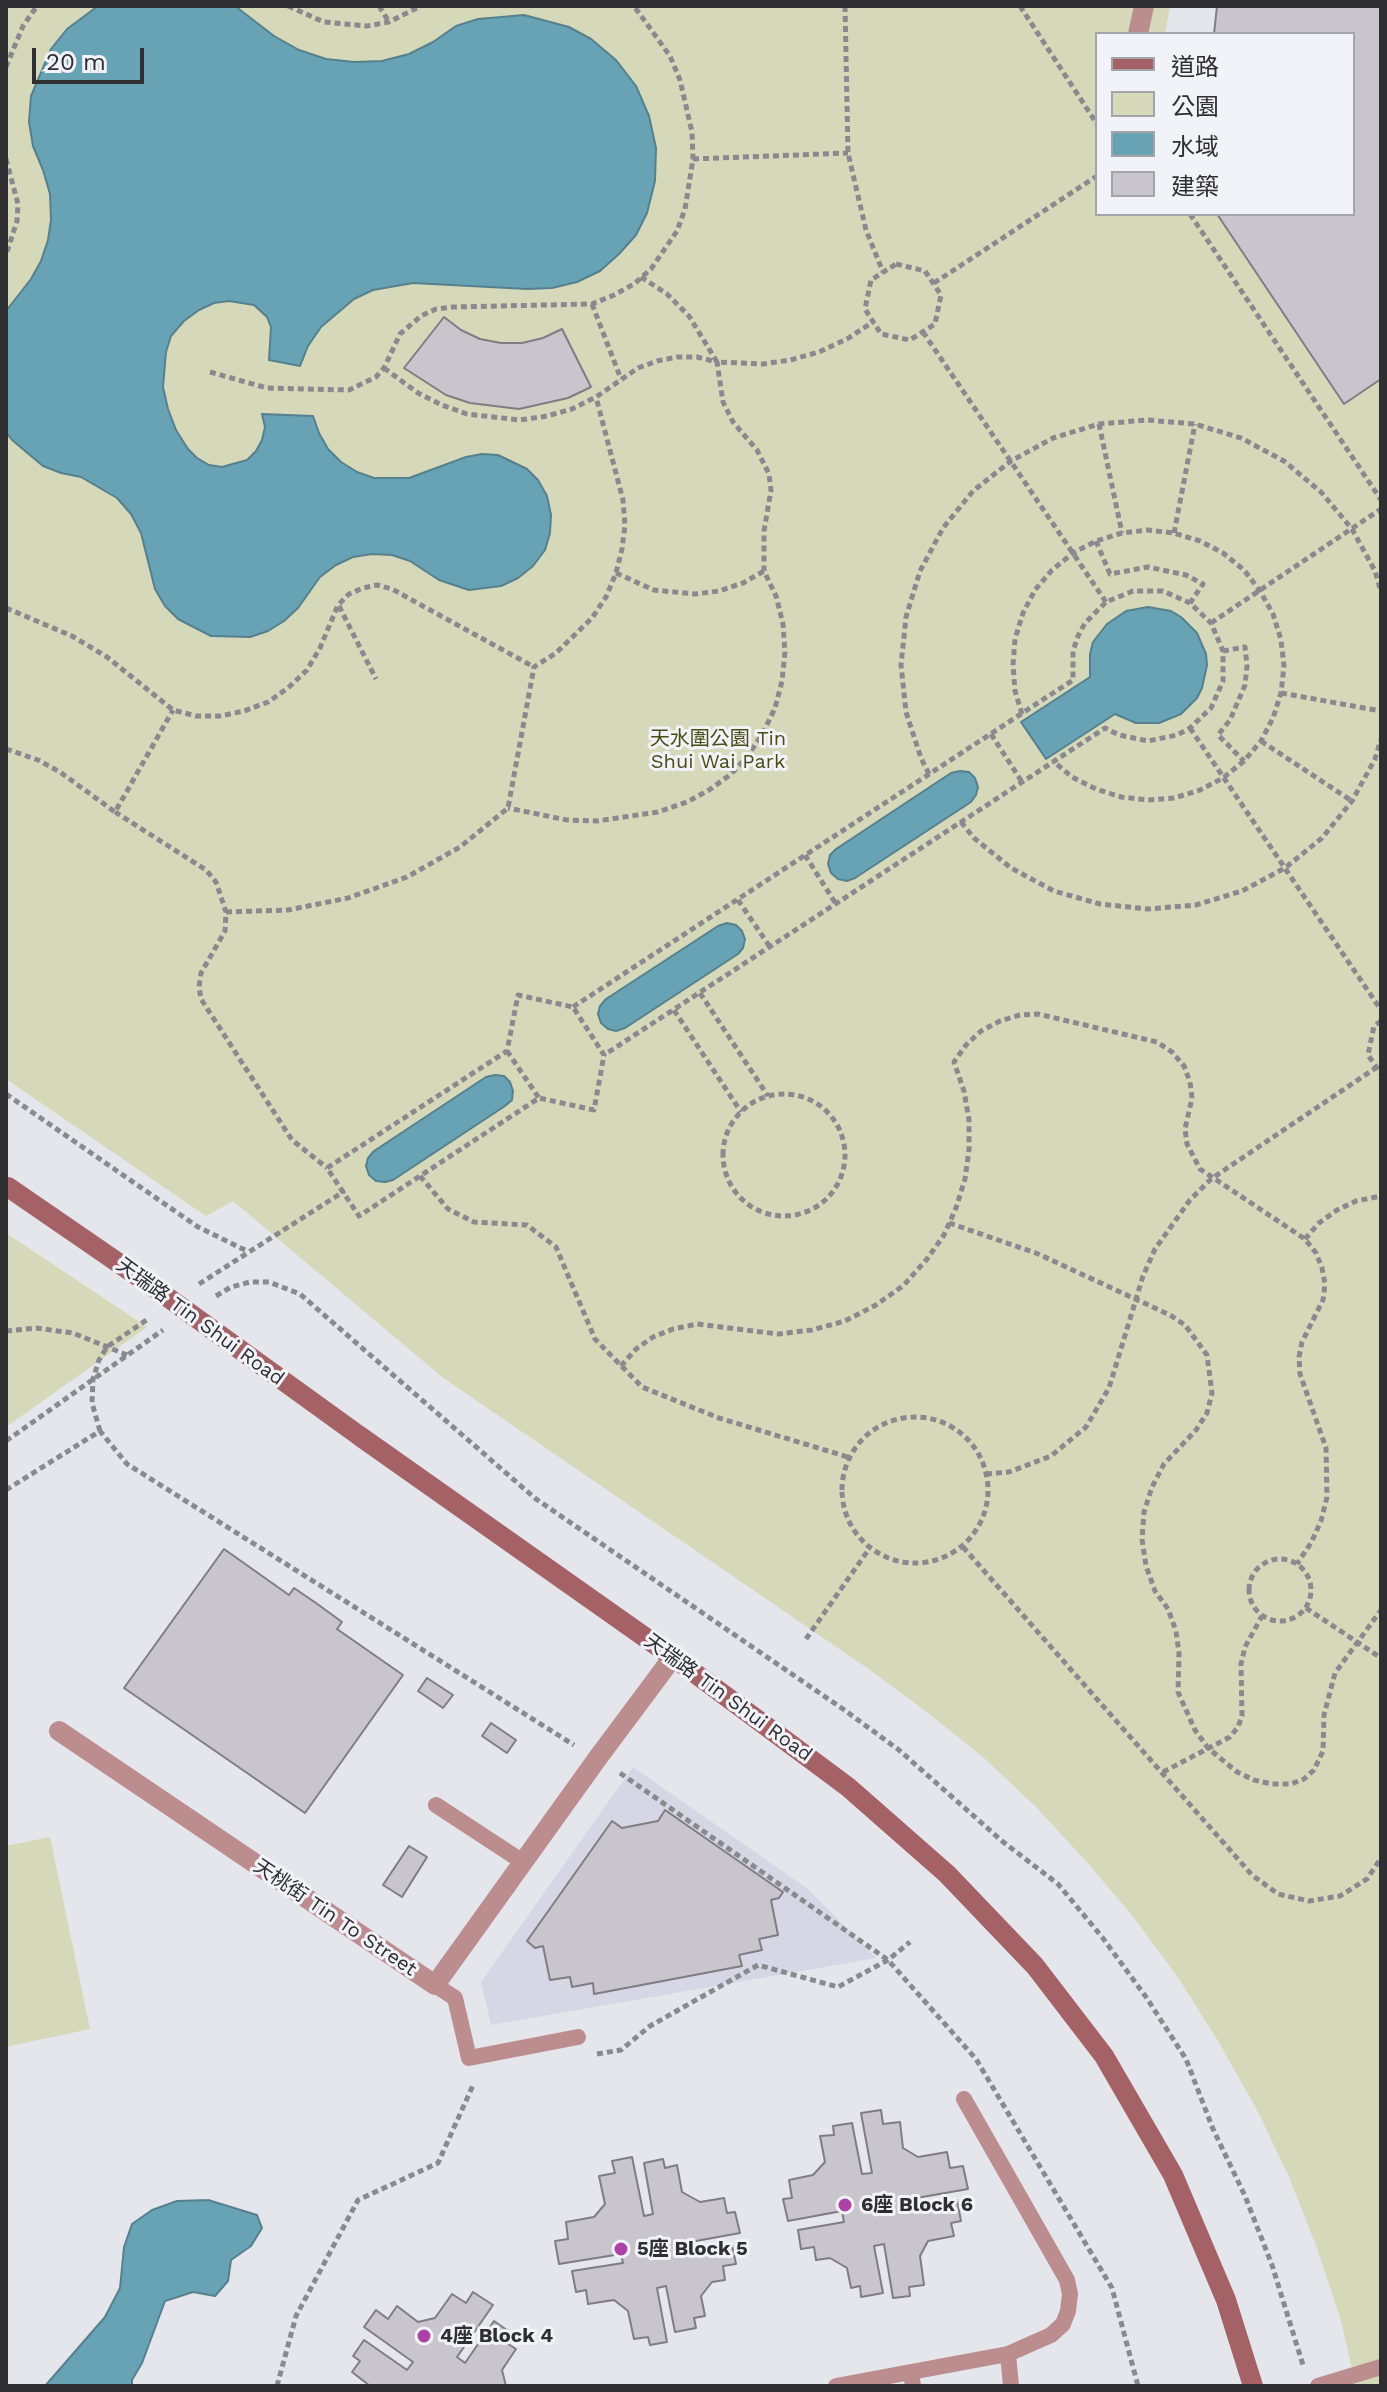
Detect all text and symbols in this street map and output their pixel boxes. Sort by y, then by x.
scale bar [36,32,148,82]
legend [1095,32,1355,216]
text: 20 m [46,48,106,76]
text: 道路 [1171,53,1219,81]
text: 公園 [1171,93,1219,121]
text: 水域 [1171,133,1219,161]
text: 建築 [1171,173,1219,201]
park label: 天水圍公園 Tin Shui Wai Park [650,727,786,774]
street label: 天瑞路 Tin Shui Road [111,1253,289,1391]
street label: 天瑞路 Tin Shui Road [639,1629,817,1767]
street label: 天桃街 Tin To Street [249,1854,421,1982]
place label: 6座 Block 6 [861,2193,973,2217]
marker: 6座 Block 6 [836,2196,854,2214]
place label: 5座 Block 5 [637,2237,748,2261]
marker: 5座 Block 5 [612,2240,630,2258]
place label: 4座 Block 4 [440,2324,553,2348]
marker: 4座 Block 4 [415,2327,433,2345]

